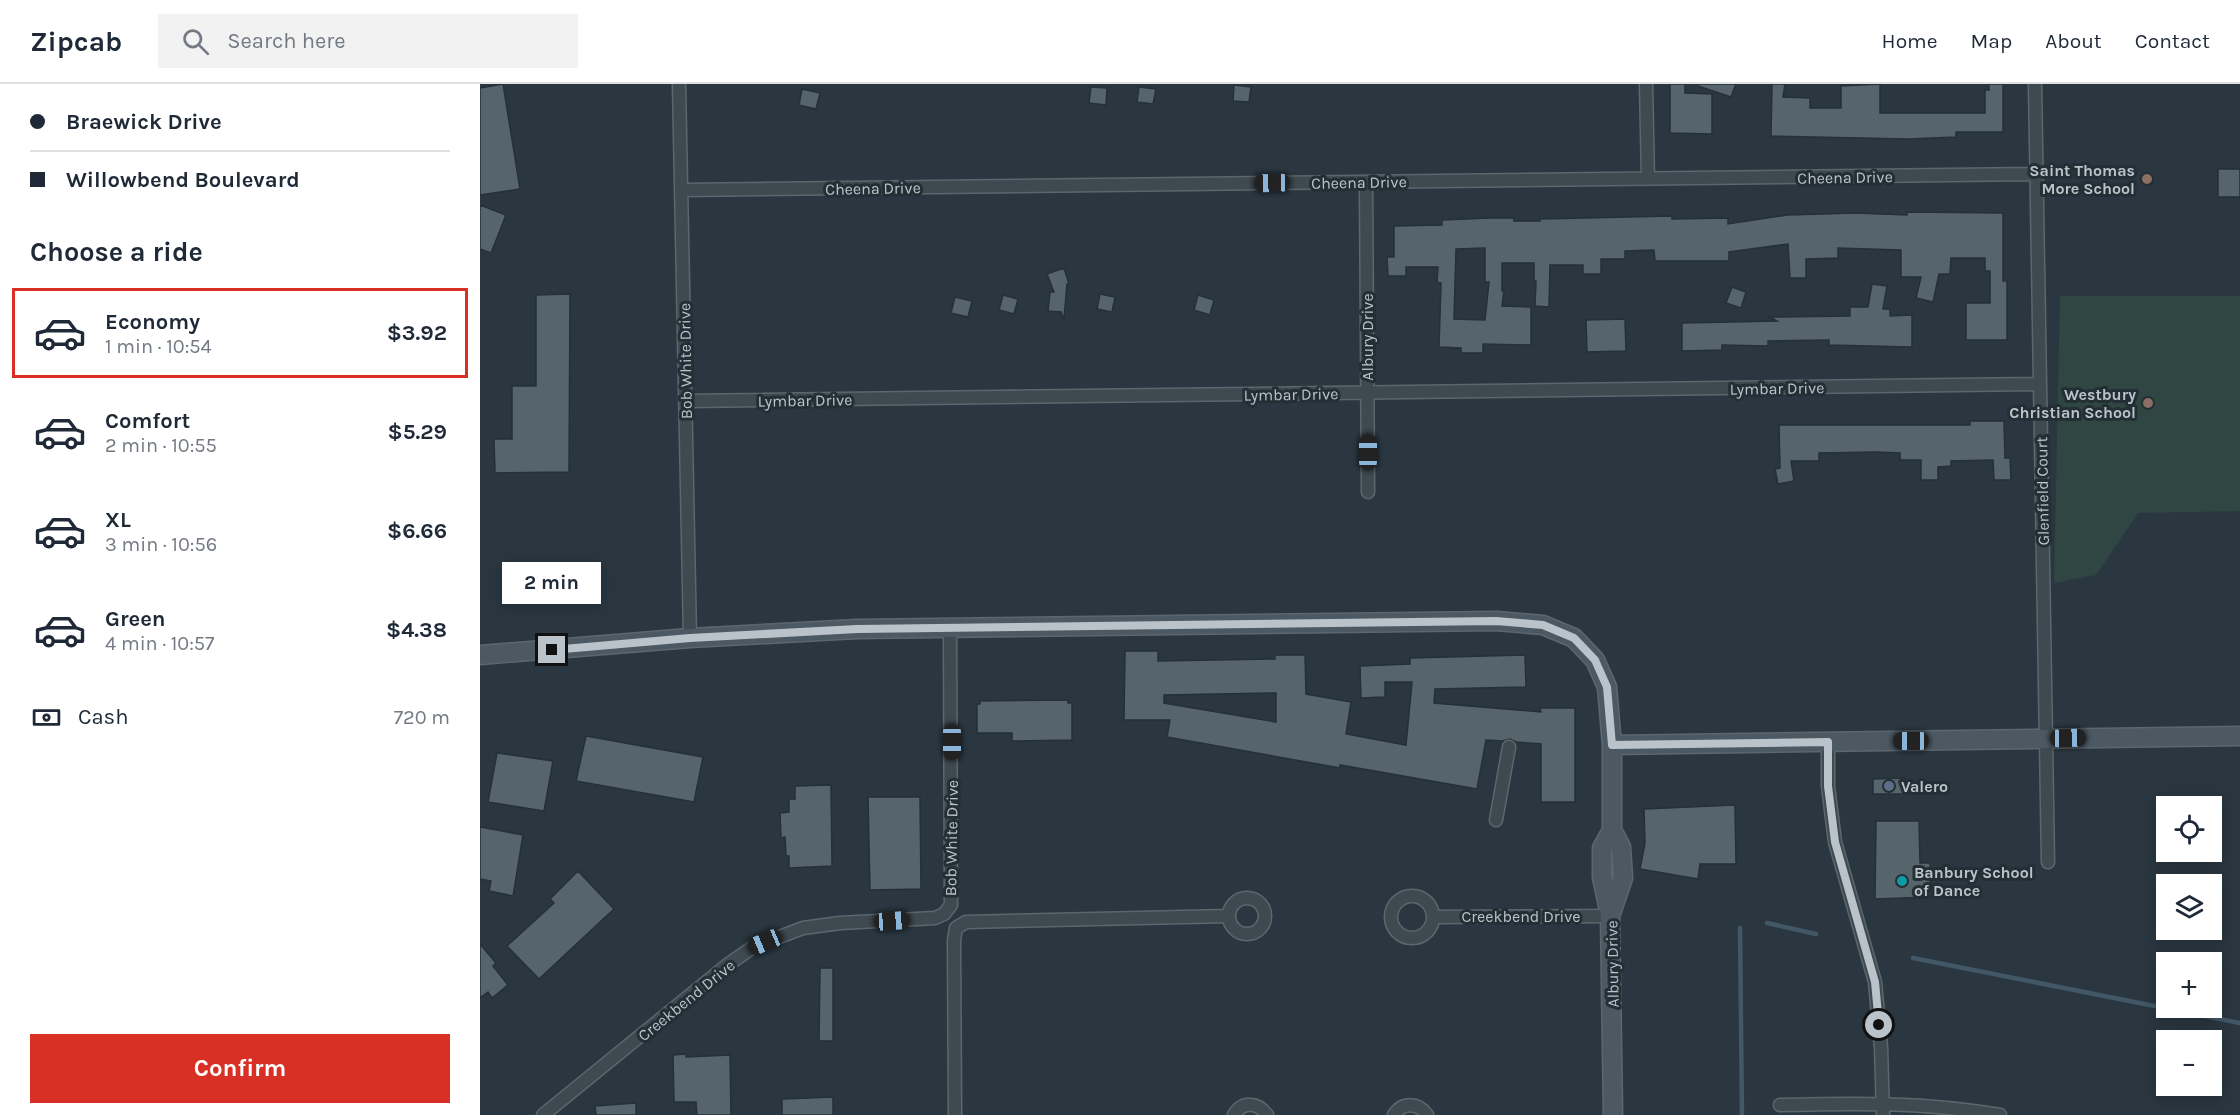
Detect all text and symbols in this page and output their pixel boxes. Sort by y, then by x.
search box [158,14,578,68]
text: Zipcab [30,25,122,58]
icon: search [179,25,212,58]
text: Search here [227,28,346,54]
text: Home [1882,29,1938,53]
text: Map [1971,29,2012,53]
text: About [2045,29,2102,53]
text: Contact [2135,29,2210,53]
text: Braewick Drive [66,109,222,135]
place label: Saint Thomas More School [2029,161,2135,198]
text: Willowbend Boulevard [66,167,300,193]
street label: Cheena Drive [1797,167,1893,188]
street label: Cheena Drive [1311,172,1407,193]
marker: Saint Thomas More School [2140,172,2154,186]
car [1254,174,1290,192]
street label: Cheena Drive [825,178,921,199]
text: Choose a ride [30,236,203,268]
street label: Albury Drive [1358,293,1377,381]
street label: Bob White Drive [675,303,696,419]
icon: car [33,306,87,360]
text: Economy [105,309,200,335]
text: $3.92 [387,320,447,346]
text: 1 min · 10:54 [105,335,212,358]
street label: Lymbar Drive [1730,378,1825,399]
street label: Lymbar Drive [1244,384,1339,405]
place label: Westbury Christian School [2009,385,2136,422]
street label: Lymbar Drive [758,390,853,411]
marker: Westbury Christian School [2141,396,2155,410]
icon: car [33,405,87,459]
text: Comfort [105,408,190,434]
text: $5.29 [388,419,447,445]
text: 2 min · 10:55 [105,434,217,457]
car [1359,434,1377,470]
street label: Glenfield Court [2032,436,2053,546]
icon: car [33,504,87,558]
text: XL [105,507,131,533]
text: $6.66 [387,518,447,544]
text: 3 min · 10:56 [105,533,217,556]
callout: 2 min [502,563,602,605]
text: 2 min [524,571,579,594]
icon: car [33,603,87,657]
text: Green [105,606,166,632]
text: $4.38 [386,617,447,643]
text: 4 min · 10:57 [105,632,215,655]
route end [538,636,565,663]
icon: cash [30,701,63,734]
text: Cash [78,704,128,730]
text: 720 m [394,706,450,729]
car [943,724,961,760]
car [2050,729,2086,747]
car [1893,732,1929,750]
place label: Valero [1901,777,1948,796]
marker: Valero [1882,779,1896,793]
street label: Bob White Drive [941,780,962,896]
map controls [2156,796,2222,1096]
button: locate [2156,796,2222,862]
place label: Banbury School of Dance [1914,863,2034,900]
marker: Banbury School of Dance [1895,874,1909,888]
button: layers [2156,874,2222,940]
street label: Creekbend Drive [1461,907,1581,926]
car [873,911,911,931]
street label: Albury Drive [1602,920,1623,1008]
car [745,927,785,957]
button: + [2156,952,2222,1018]
street label: Creekbend Drive [634,956,739,1045]
route start [1865,1011,1892,1038]
button: − [2156,1030,2222,1096]
button: Confirm [30,1034,450,1103]

